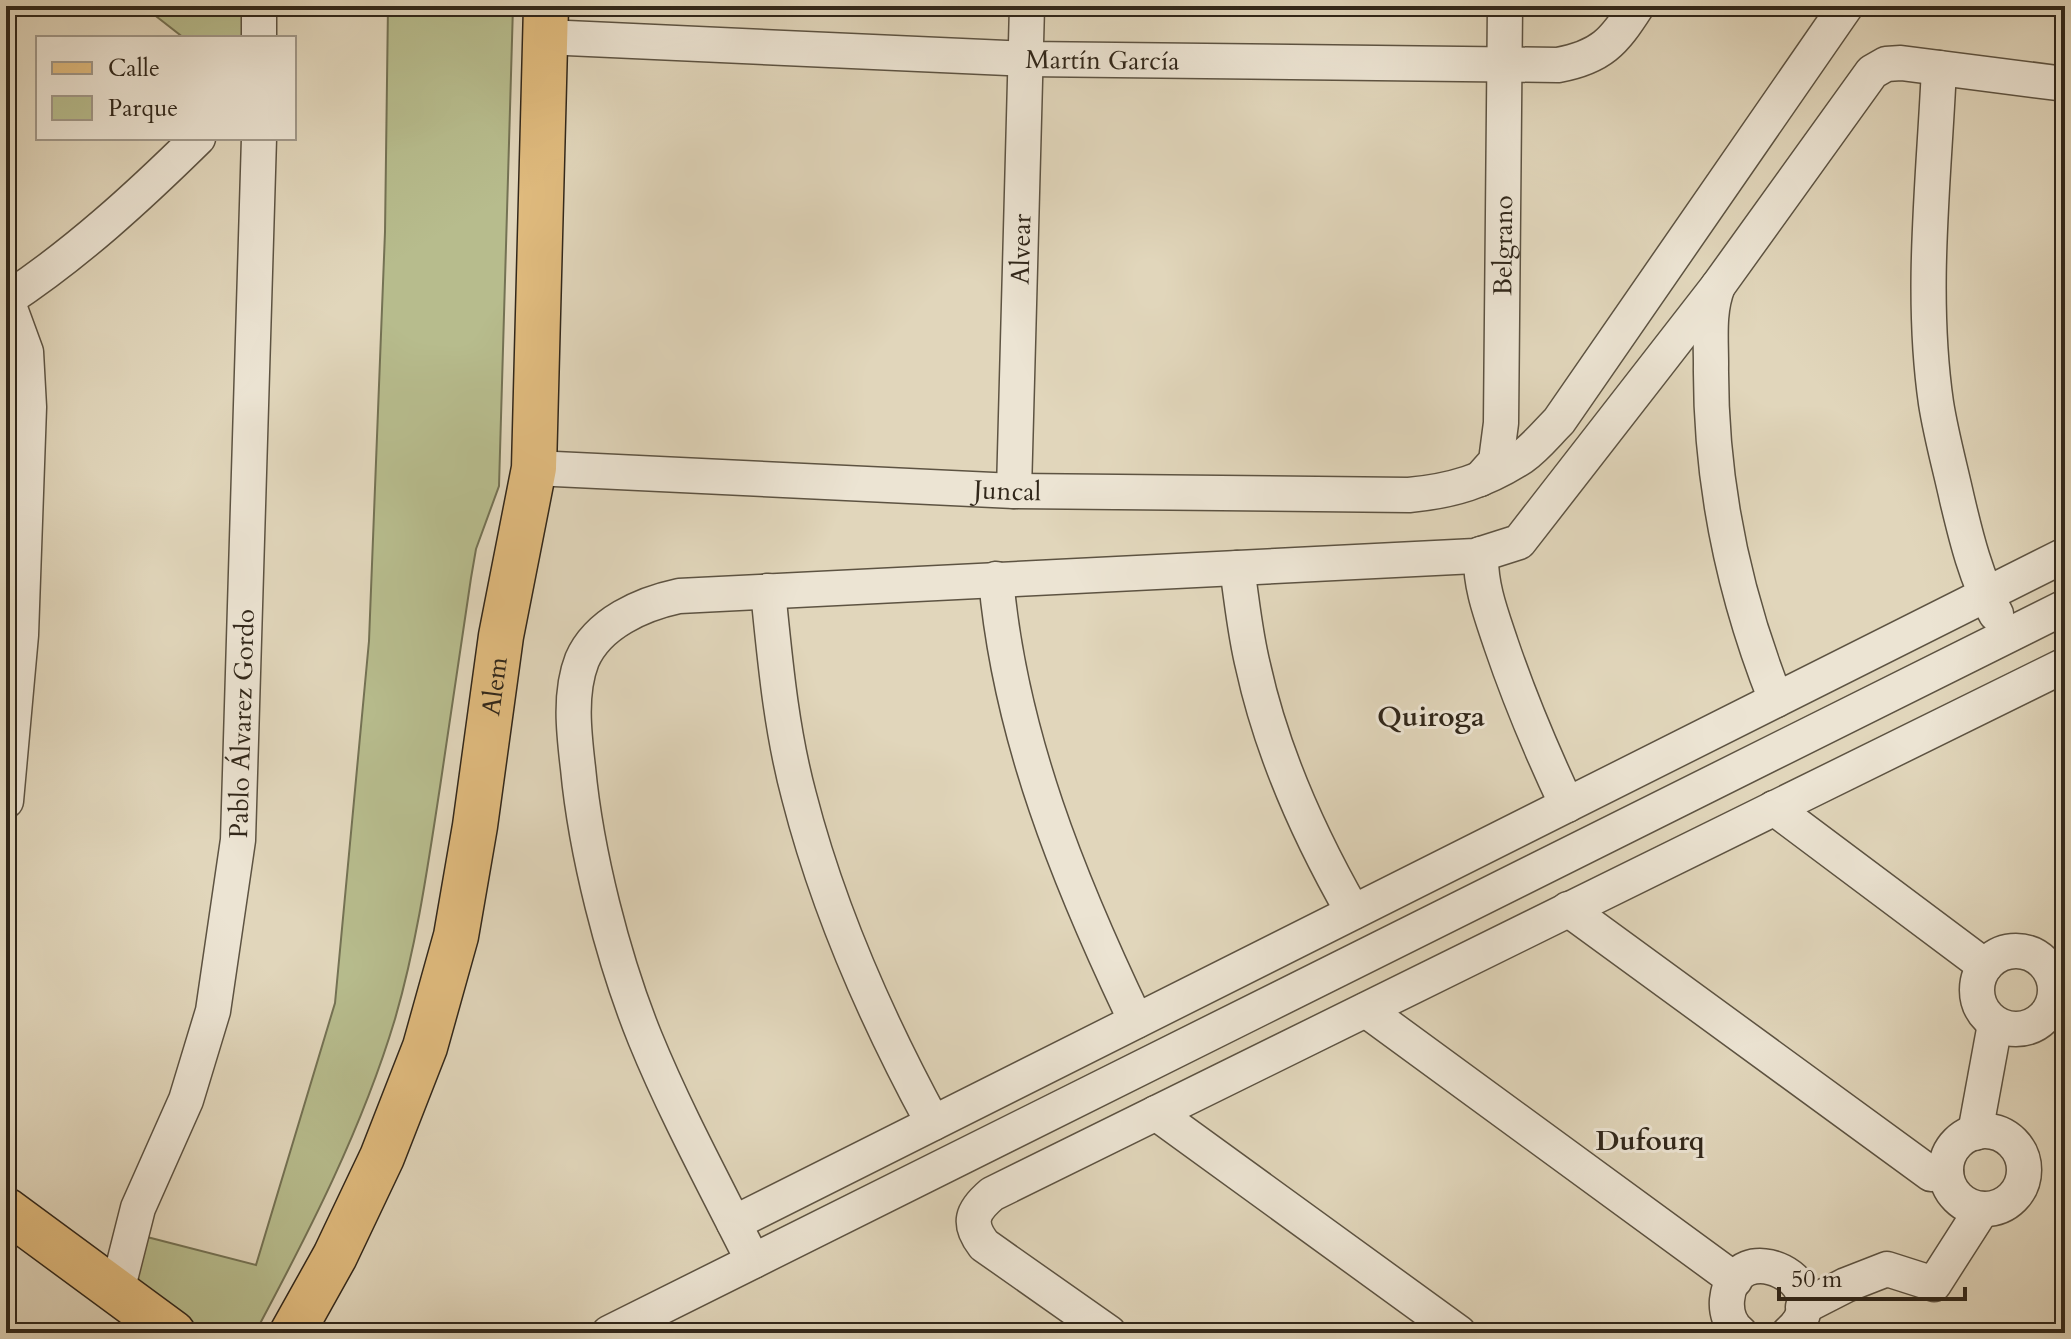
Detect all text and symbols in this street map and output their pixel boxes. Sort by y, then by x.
legend [36,36,296,140]
street label: Martín García [1025,42,1180,79]
text: Calle [108,52,160,85]
text: Parque [108,92,178,125]
street label: Belgrano [1485,195,1521,296]
street label: Alvear [1003,213,1039,285]
street label: Juncal [969,472,1042,509]
street label: Pablo Álvarez Gordo [221,608,263,839]
street label: Alem [473,655,516,718]
district label: Quiroga [1377,698,1485,736]
district label: Dufourq [1595,1122,1705,1160]
scale bar [1779,1251,1965,1301]
text: 50 m [1791,1263,1843,1296]

